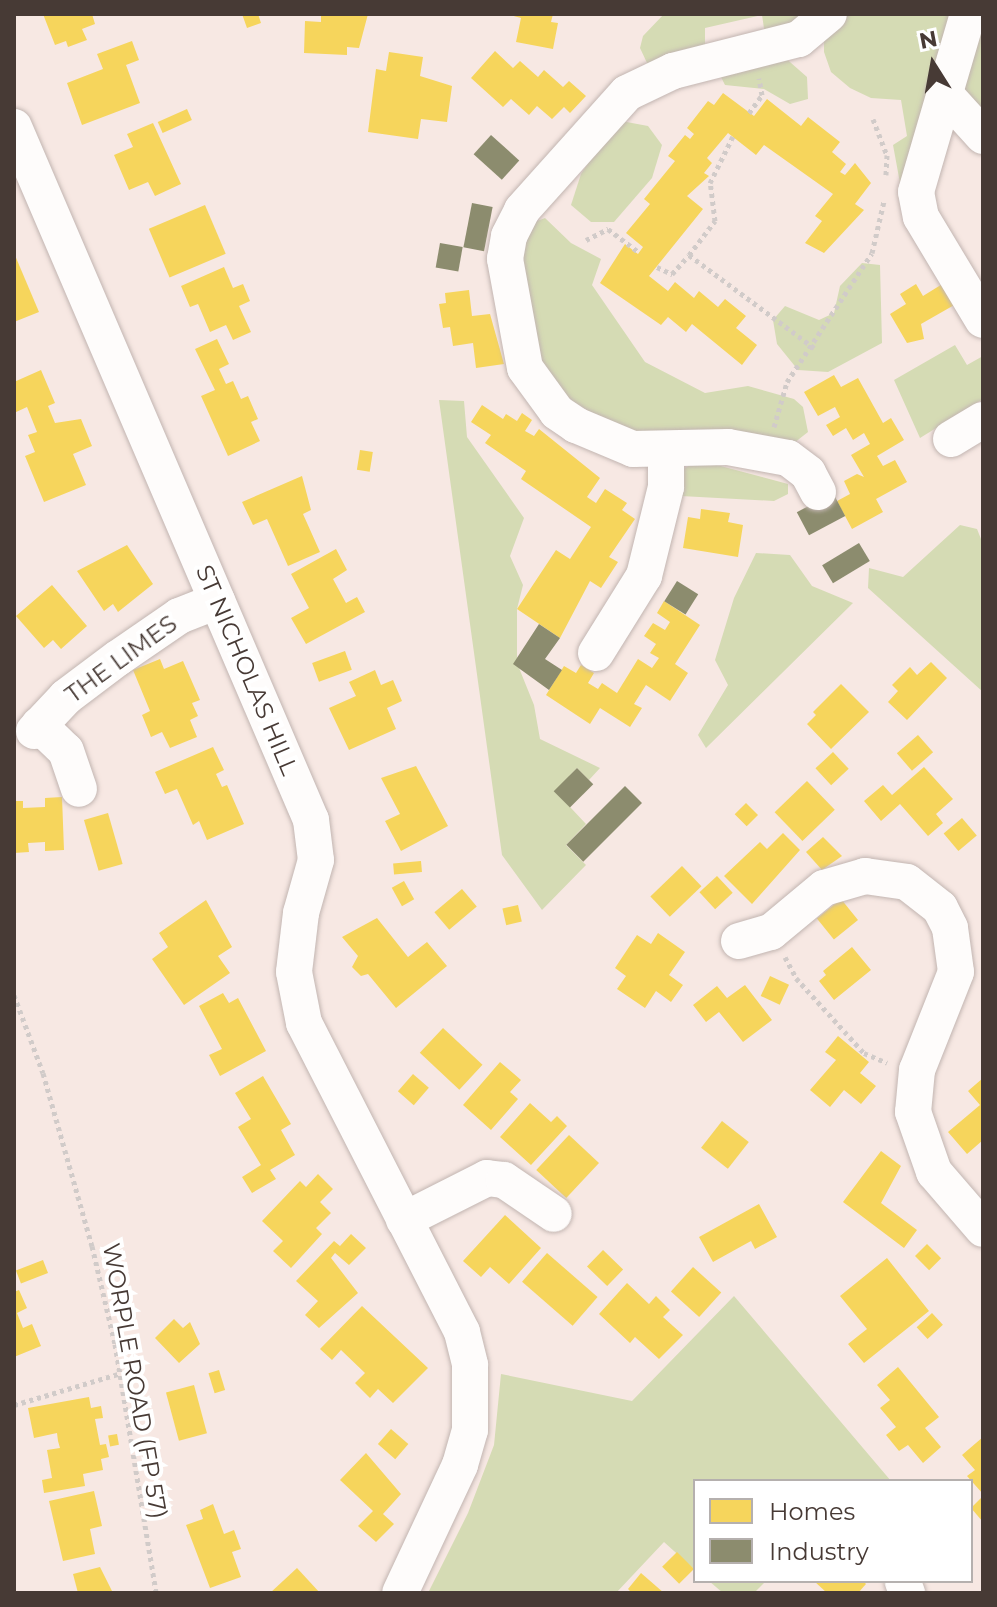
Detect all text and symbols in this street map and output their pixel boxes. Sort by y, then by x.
north arrow [893,24,973,104]
text: N [917,25,940,55]
street label: ST NICHOLAS HILL [190,561,304,779]
street label: THE LIMES [60,609,182,709]
street label: WORPLE ROAD (FP 57) [97,1241,173,1521]
legend [693,1479,973,1583]
text: Homes [769,1497,855,1526]
text: Industry [769,1537,869,1566]

